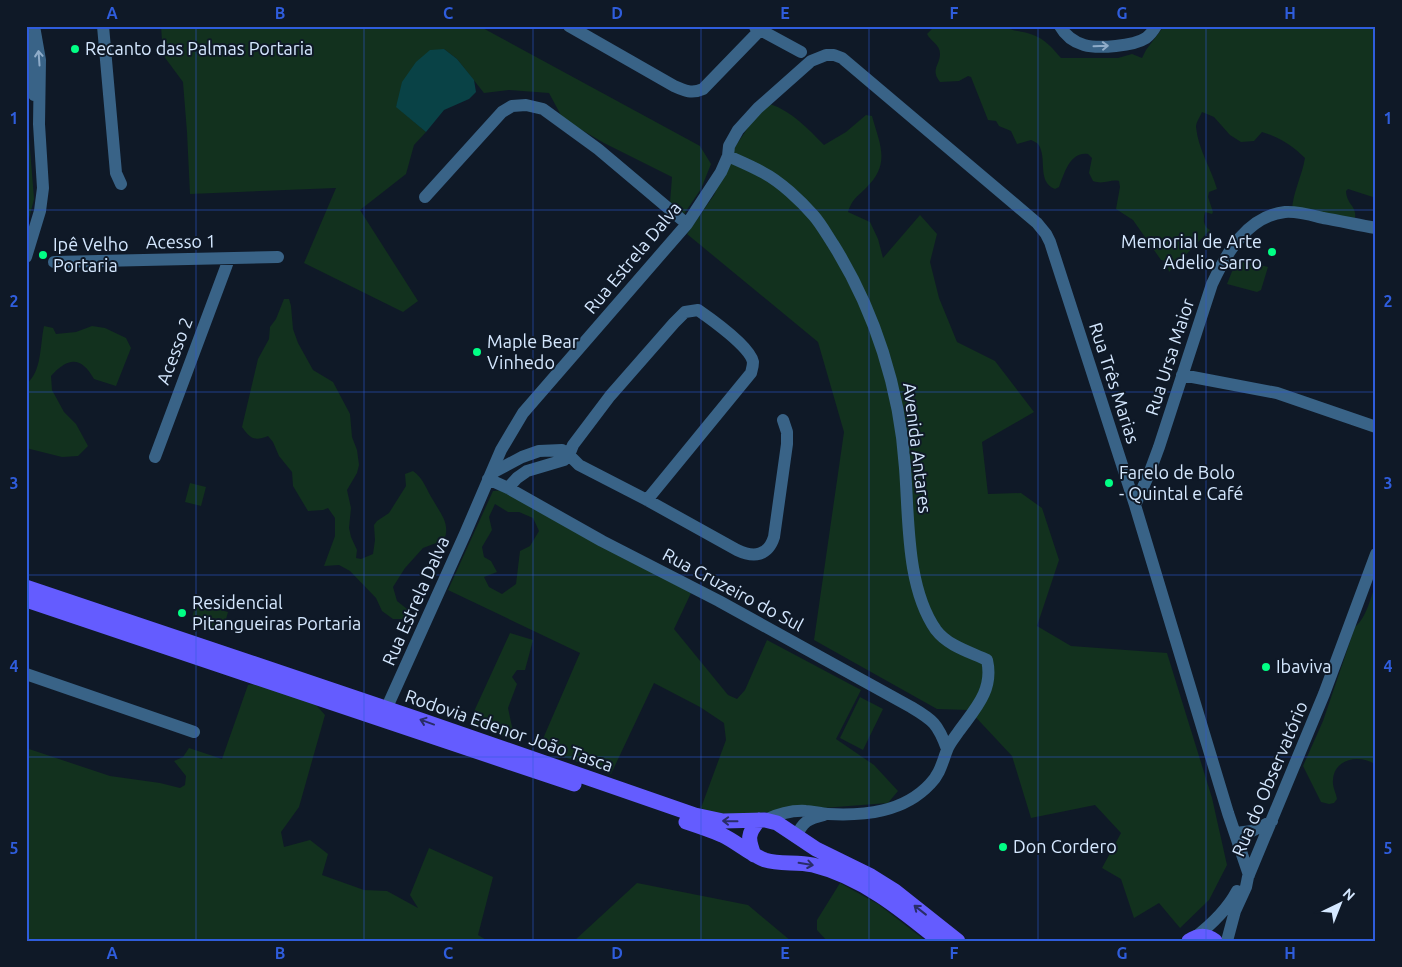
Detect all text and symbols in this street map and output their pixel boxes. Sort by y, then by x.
text: A [106,4,118,22]
text: B [275,4,285,22]
text: C [443,4,453,22]
text: D [611,4,623,22]
text: E [780,4,790,22]
text: F [950,4,959,22]
text: G [1116,4,1128,22]
text: H [1284,4,1296,22]
place label: Recanto das Palmas Portaria [85,38,313,58]
one-way arrow [1092,41,1109,51]
marker: Recanto das Palmas Portaria [69,43,81,55]
one-way arrow [35,50,44,66]
text: 1 [9,109,19,127]
text: 1 [1383,109,1393,127]
street label: Rua Estrela Dalva [580,198,685,317]
street label: Acesso 1 [146,230,216,252]
place label: Memorial de Arte Adelio Sarro [1121,231,1262,272]
place label: Ipê Velho Portaria [53,234,128,275]
marker: Memorial de Arte Adelio Sarro [1266,246,1278,258]
marker: Ipê Velho Portaria [37,249,49,261]
text: 2 [9,292,19,310]
text: 2 [1383,292,1393,310]
street label: Rua Ursa Maior [1141,296,1197,418]
street label: Acesso 2 [152,314,196,387]
street label: Rua Três Marias [1086,320,1144,446]
place label: Maple Bear Vinhedo [487,331,579,372]
marker: Maple Bear Vinhedo [471,346,483,358]
street label: Avenida Antares [900,381,936,515]
place label: Farelo de Bolo - Quintal e Café [1119,462,1244,504]
text: 3 [9,474,19,492]
text: 3 [1383,474,1393,492]
marker: Farelo de Bolo - Quintal e Café [1103,477,1115,489]
street label: Rua Estrela Dalva [378,533,453,668]
street label: Rua Cruzeiro do Sul [660,544,807,635]
place label: Residencial Pitangueiras Portaria [192,592,361,633]
marker: Residencial Pitangueiras Portaria [176,607,188,619]
place label: Ibaviva [1276,656,1332,676]
text: 4 [9,657,19,675]
text: 4 [1383,657,1393,675]
marker: Ibaviva [1260,661,1272,673]
street label: Rodovia Edenor João Tasca [403,685,616,775]
street label: Rua do Observatório [1227,698,1311,859]
one-way arrow [419,717,435,726]
one-way arrow [722,816,738,826]
place label: Don Cordero [1013,836,1117,856]
text: 5 [9,839,19,857]
text: 5 [1383,839,1393,857]
marker: Don Cordero [997,841,1009,853]
one-way arrow [798,859,814,869]
north arrow [1314,880,1364,930]
text: N [1340,885,1358,904]
one-way arrow [913,905,927,915]
text: A [106,944,118,962]
text: B [275,944,285,962]
text: C [443,944,453,962]
text: D [611,944,623,962]
text: E [780,944,790,962]
text: F [950,944,959,962]
text: G [1116,944,1128,962]
text: H [1284,944,1296,962]

